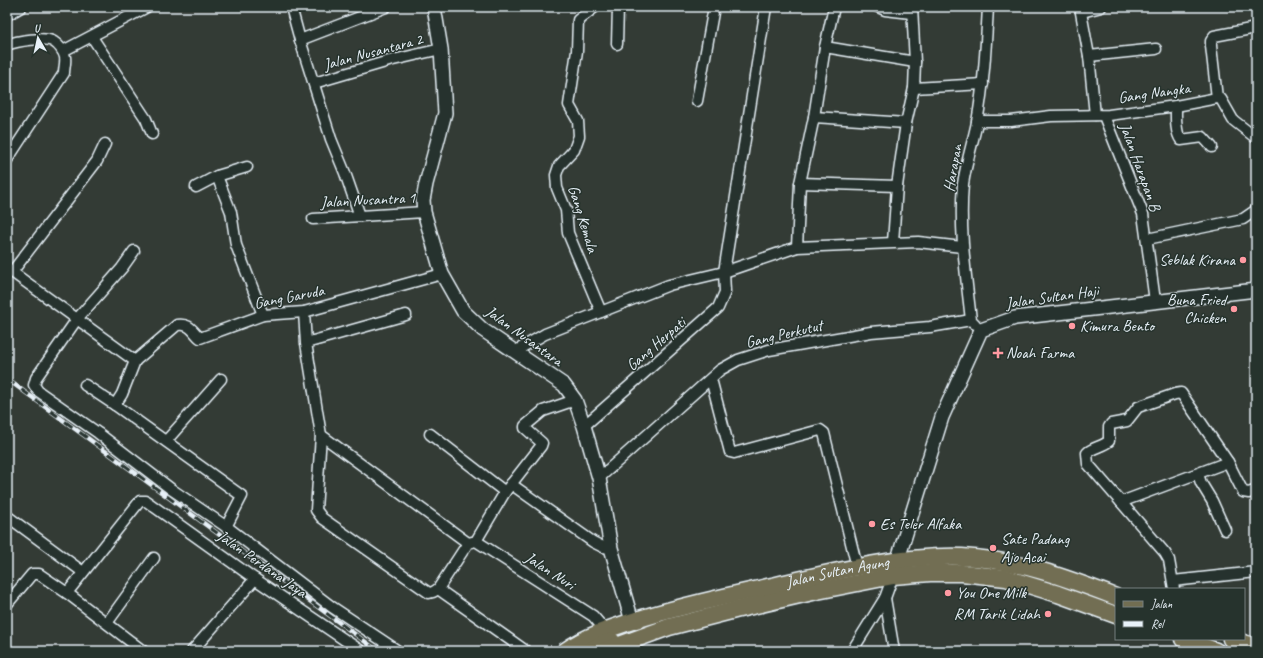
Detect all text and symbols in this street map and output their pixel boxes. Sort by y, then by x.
north arrow [18,18,58,58]
text: U [33,20,43,35]
street label: Jalan Nusantara 2 [320,29,426,75]
street label: Gang Nangka [1117,78,1193,108]
street label: Jalan Harapan B [1115,119,1166,215]
street label: Harapan [939,142,967,193]
street label: Gang Kemala [563,183,603,256]
street label: Jalan Nusantra 1 [319,187,417,213]
place label: Seblak Kirana [1159,250,1237,270]
marker: Seblak Kirana [1238,255,1248,265]
street label: Gang Garuda [252,280,327,314]
street label: Jalan Sultan Haji [1003,280,1102,314]
place label: Buna Fried Chicken [1167,290,1229,328]
street label: Jalan Nusantara [481,301,568,372]
marker: Buna Fried Chicken [1229,304,1239,314]
street label: Gang Herpati [622,311,691,375]
street label: Gang Perkutut [744,315,827,353]
place label: Kimura Bento [1080,316,1156,336]
marker: Kimura Bento [1067,321,1077,331]
place label: Noah Farma [1006,343,1075,363]
marker: Noah Farma [993,348,1003,358]
place label: Es Teler Alfaka [880,514,962,534]
marker: Es Teler Alfaka [867,519,877,529]
street label: Jalan Perdana Jaya [213,525,311,603]
place label: Sate Padang Ajo Acai [1001,529,1071,567]
marker: Sate Padang Ajo Acai [988,543,998,553]
street label: Jalan Nuri [520,547,580,596]
street label: Jalan Sultan Agung [783,552,891,593]
place label: You One Milk [956,583,1027,603]
marker: You One Milk [943,588,953,598]
legend [1115,588,1245,640]
text: Jalan [1150,596,1173,612]
place label: RM Tarik Lidah [954,604,1042,624]
marker: RM Tarik Lidah [1043,609,1053,619]
text: Rel [1151,616,1165,632]

